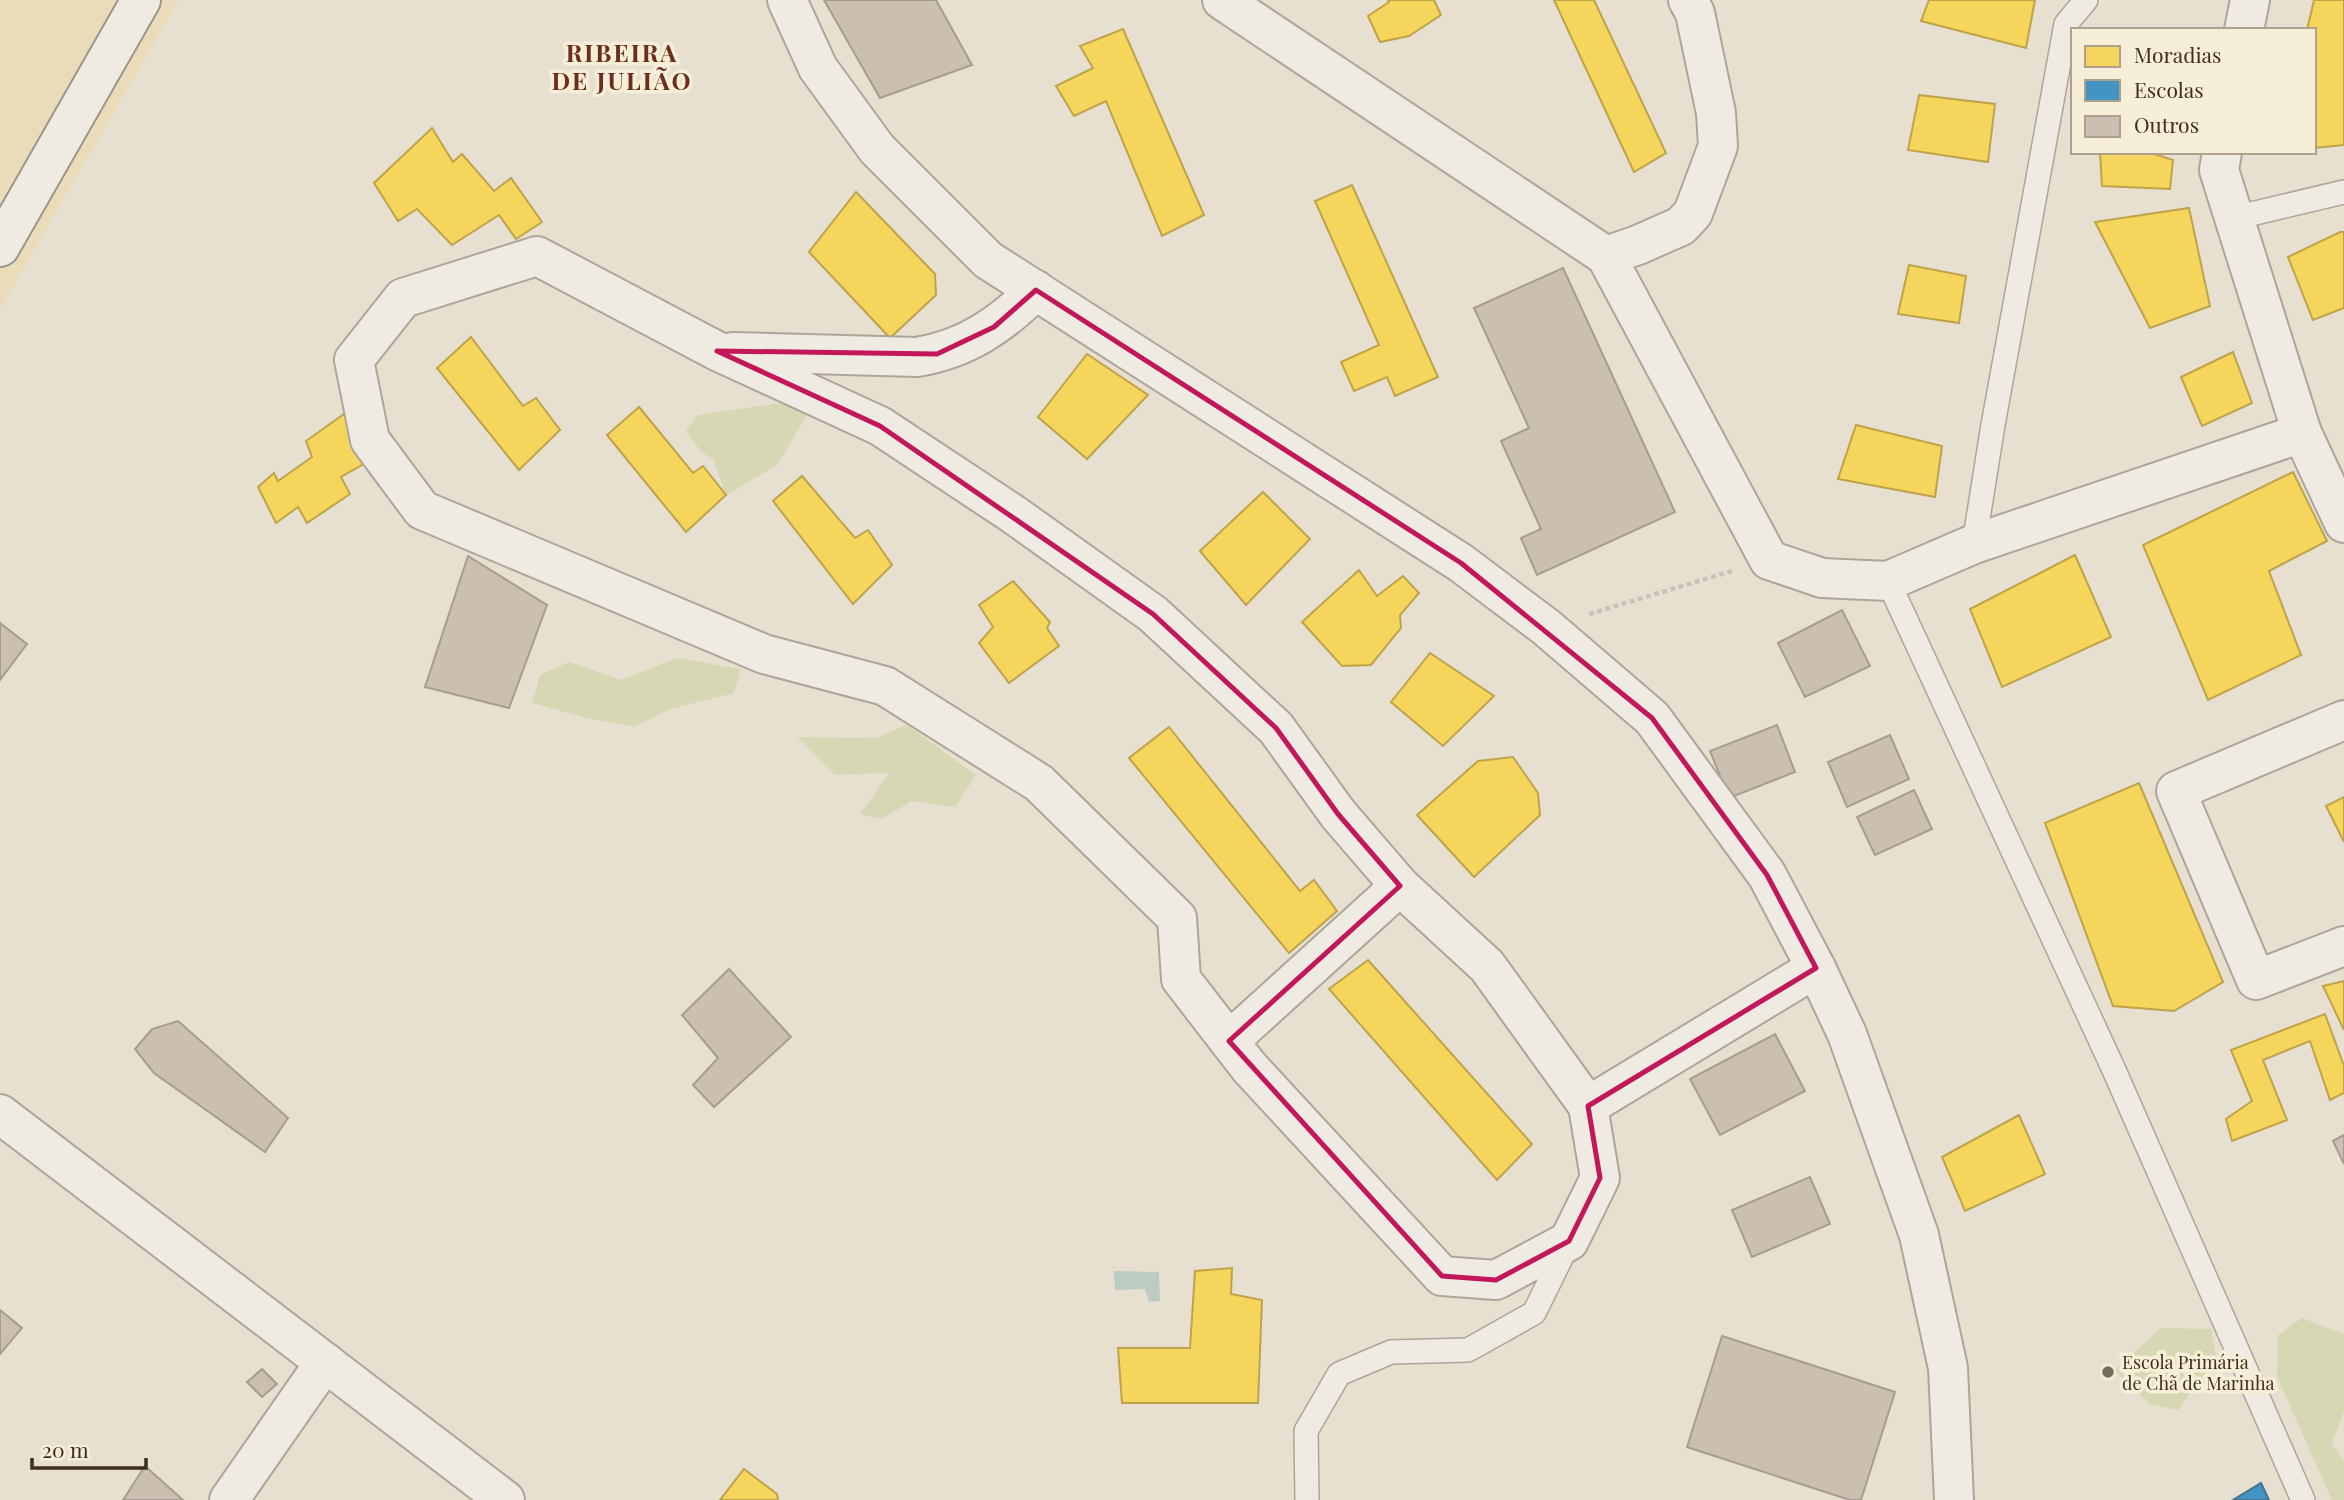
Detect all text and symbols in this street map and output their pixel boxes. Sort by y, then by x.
legend [2071,28,2316,154]
district label: RIBEIRA DE JULIÃO [552,36,692,96]
text: Moradias [2134,40,2221,68]
text: Escolas [2134,75,2204,103]
text: Outros [2134,110,2199,138]
place label: Escola Primária de Chã de Marinha [2122,1350,2274,1395]
marker: Escola Primária de Chã de Marinha [2100,1364,2116,1380]
scale bar [32,1426,145,1470]
text: 20 m [42,1435,89,1463]

